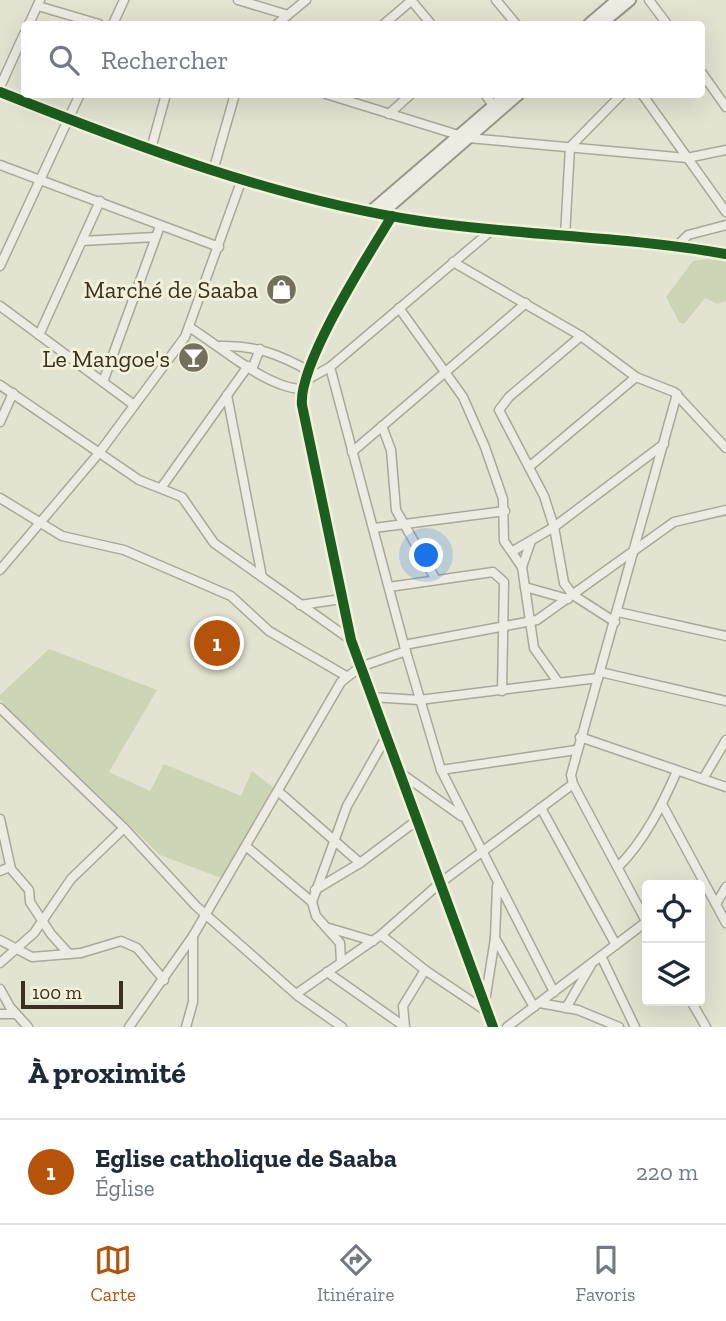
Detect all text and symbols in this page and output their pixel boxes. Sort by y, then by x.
search box [21,21,705,98]
icon: search [45,41,83,79]
text: Rechercher [101,44,228,76]
shop icon: Marché de Saaba [264,272,298,306]
place label: Marché de Saaba [84,275,258,304]
bar icon: Le Mangoe's [176,341,210,375]
place label: Le Mangoe's [42,344,170,373]
your location [409,538,443,572]
pin: 1 [194,617,240,669]
map controls [642,880,705,1006]
button: locate [642,880,705,943]
button: layers [642,943,705,1006]
scale bar [21,978,122,1010]
text: 100 m [32,981,82,1004]
text: À proximité [28,1055,186,1091]
text: Eglise catholique de Saaba [95,1142,397,1174]
text: 1 [46,1158,56,1186]
text: 220 m [636,1158,698,1186]
text: Église [95,1174,155,1202]
tab: Carte [91,1241,136,1306]
tab: Itinéraire [317,1241,394,1306]
tab: Favoris [576,1241,635,1306]

